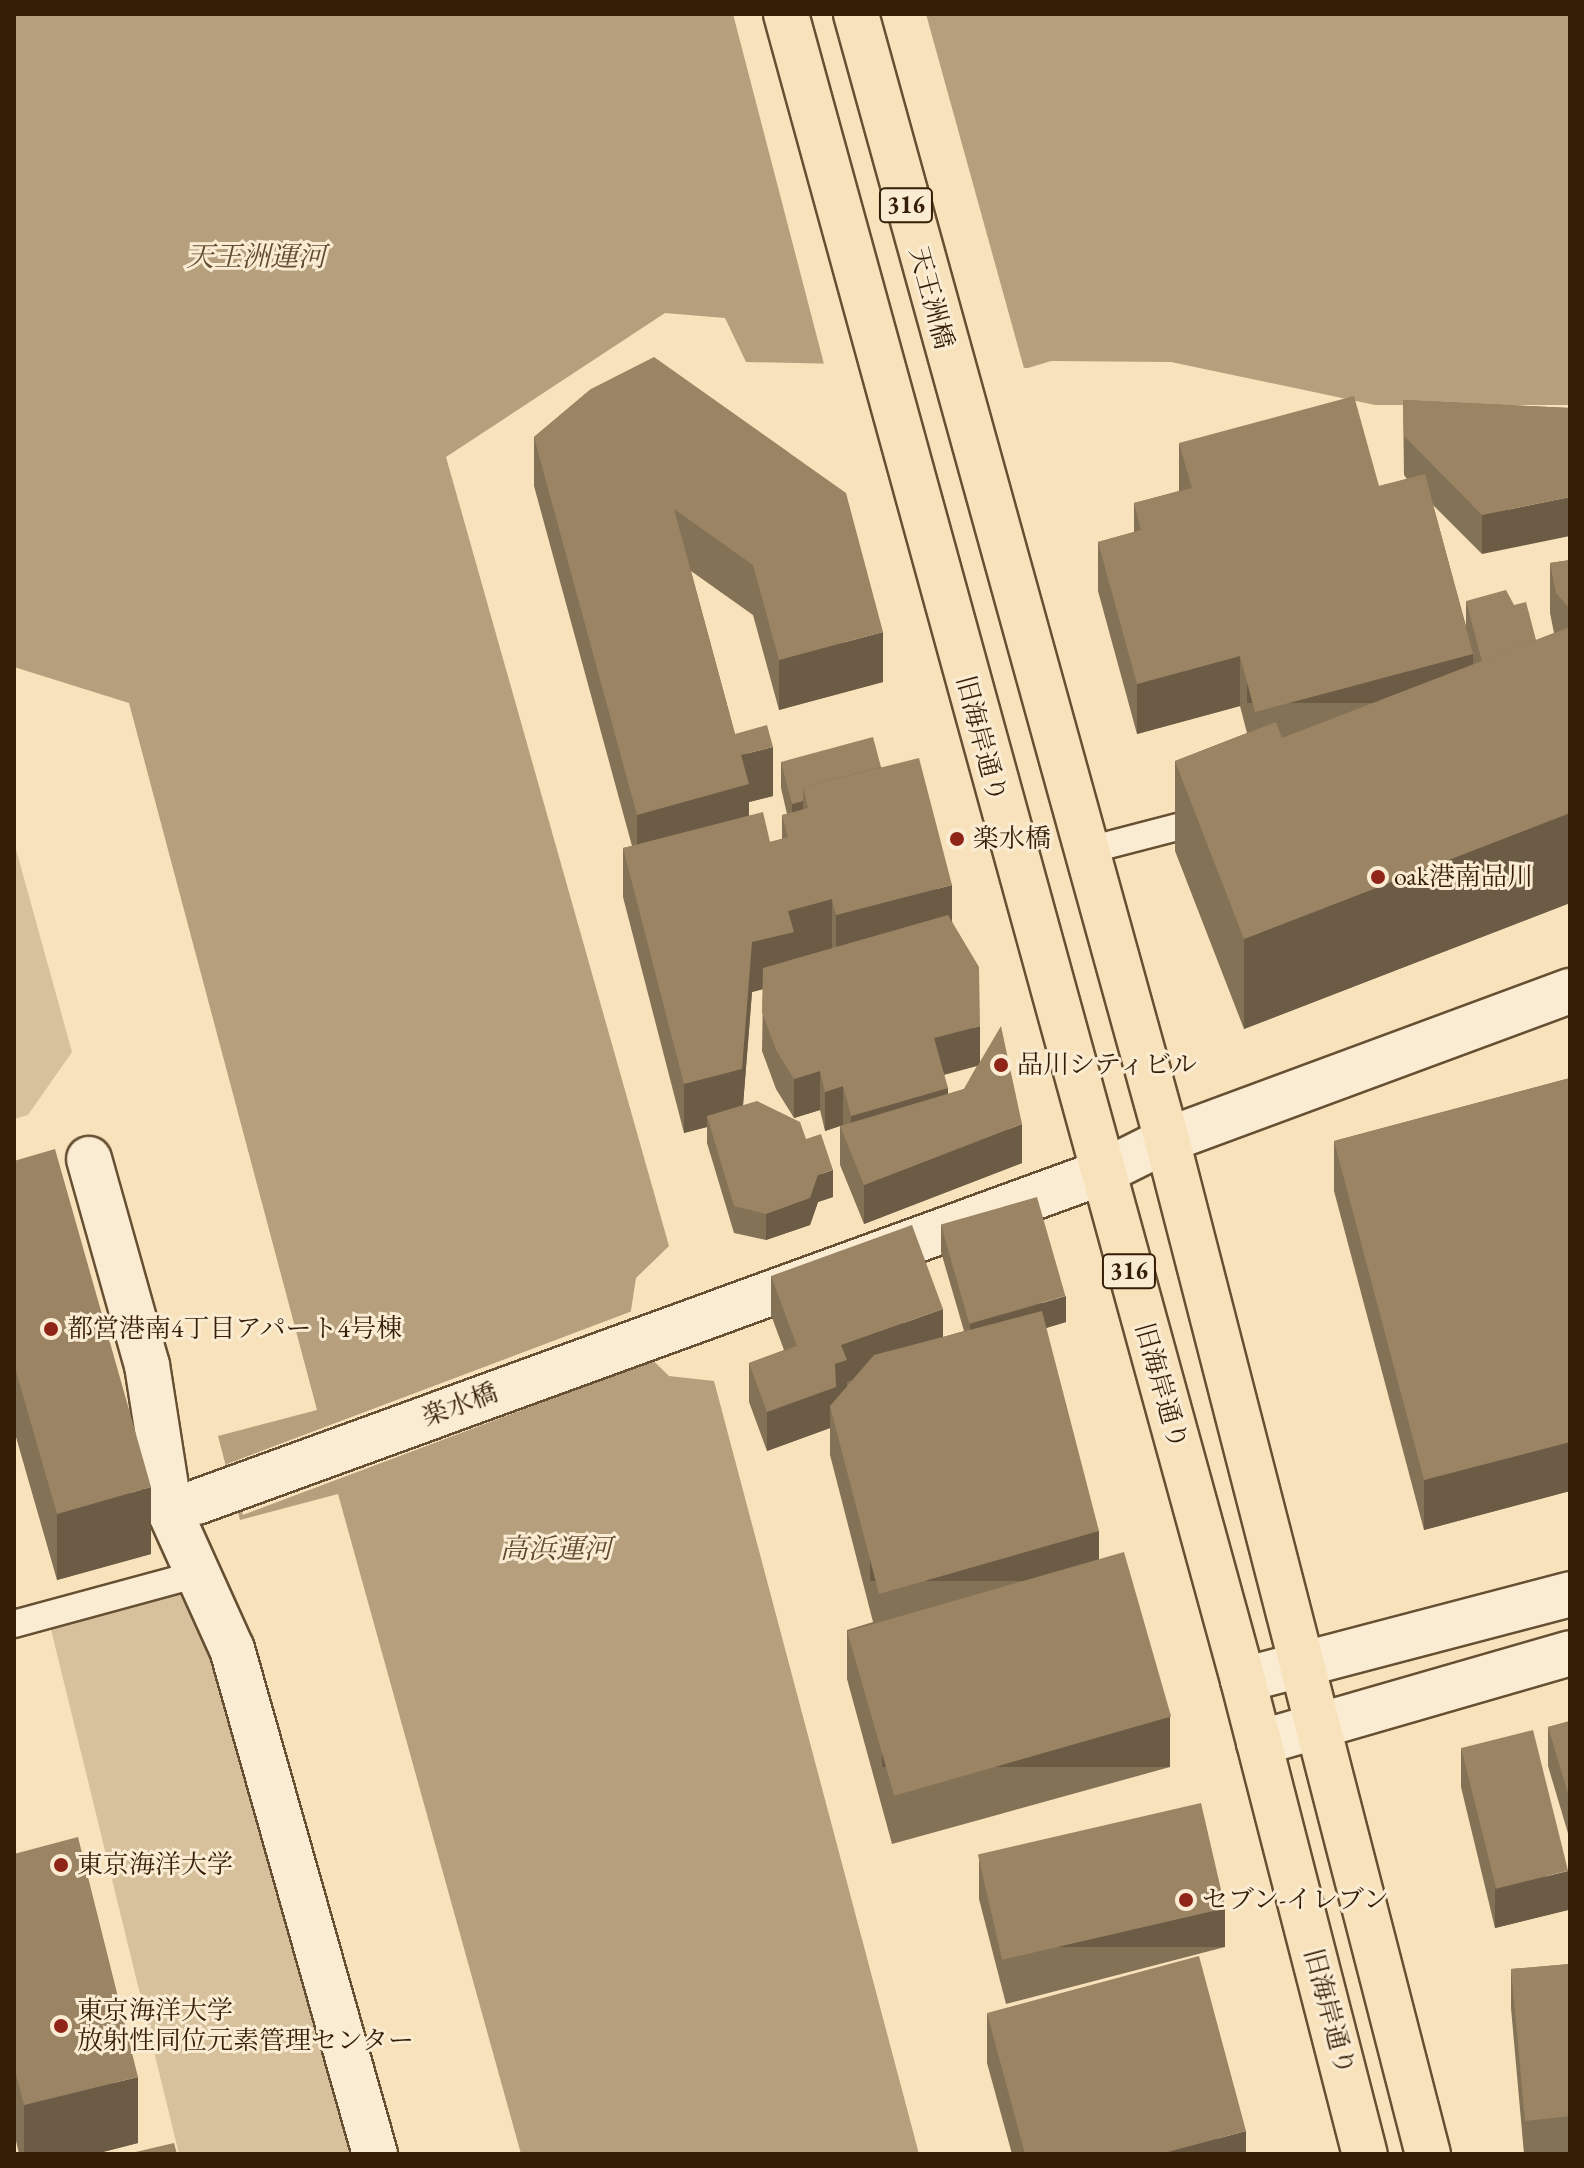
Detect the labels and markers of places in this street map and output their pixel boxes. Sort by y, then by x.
place label: 楽水橋 [973,823,1051,855]
marker: 楽水橋 [948,830,966,848]
place label: oak港南品川 [1394,861,1533,893]
marker: oak港南品川 [1369,868,1387,886]
place label: 品川シティビル [1017,1049,1199,1081]
marker: 品川シティビル [992,1056,1010,1074]
place label: 都営港南4丁目アパート4号棟 [67,1313,404,1345]
marker: 都営港南4丁目アパート4号棟 [42,1320,60,1338]
place label: 東京海洋大学 [77,1849,233,1881]
marker: 東京海洋大学 [52,1856,70,1874]
place label: セブン-イレブン [1202,1884,1391,1916]
marker: セブン-イレブン [1177,1891,1195,1909]
place label: 東京海洋大学 放射性同位元素管理センター [77,1995,415,2056]
marker: 東京海洋大学 放射性同位元素管理センター [52,2017,70,2035]

